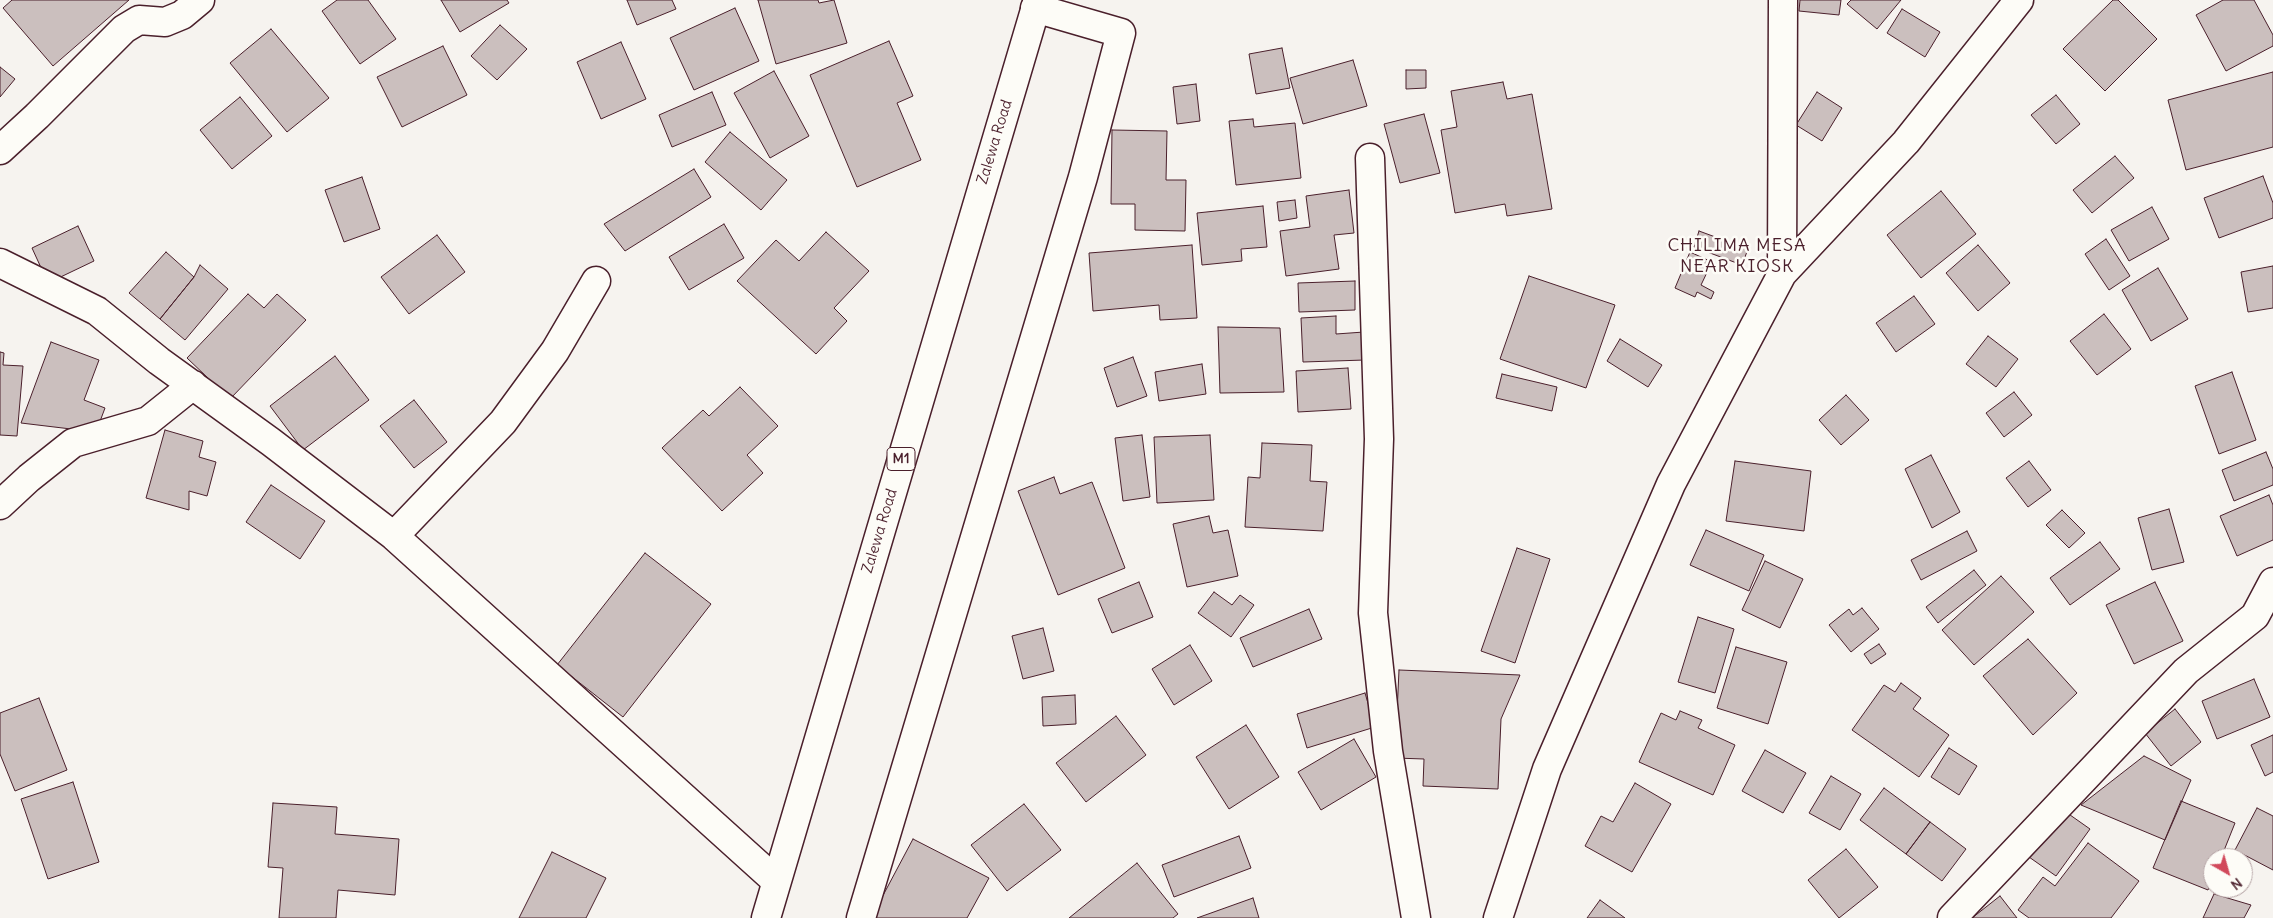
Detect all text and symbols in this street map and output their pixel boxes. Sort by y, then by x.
street label: Zalewa Road [974,98,1016,186]
district label: CHILIMA MESA NEAR KIOSK [1666,235,1808,278]
road number: M1 [887,448,915,470]
street label: Zalewa Road [859,487,901,575]
north arrow [2203,848,2253,898]
text: N [2227,874,2246,894]

